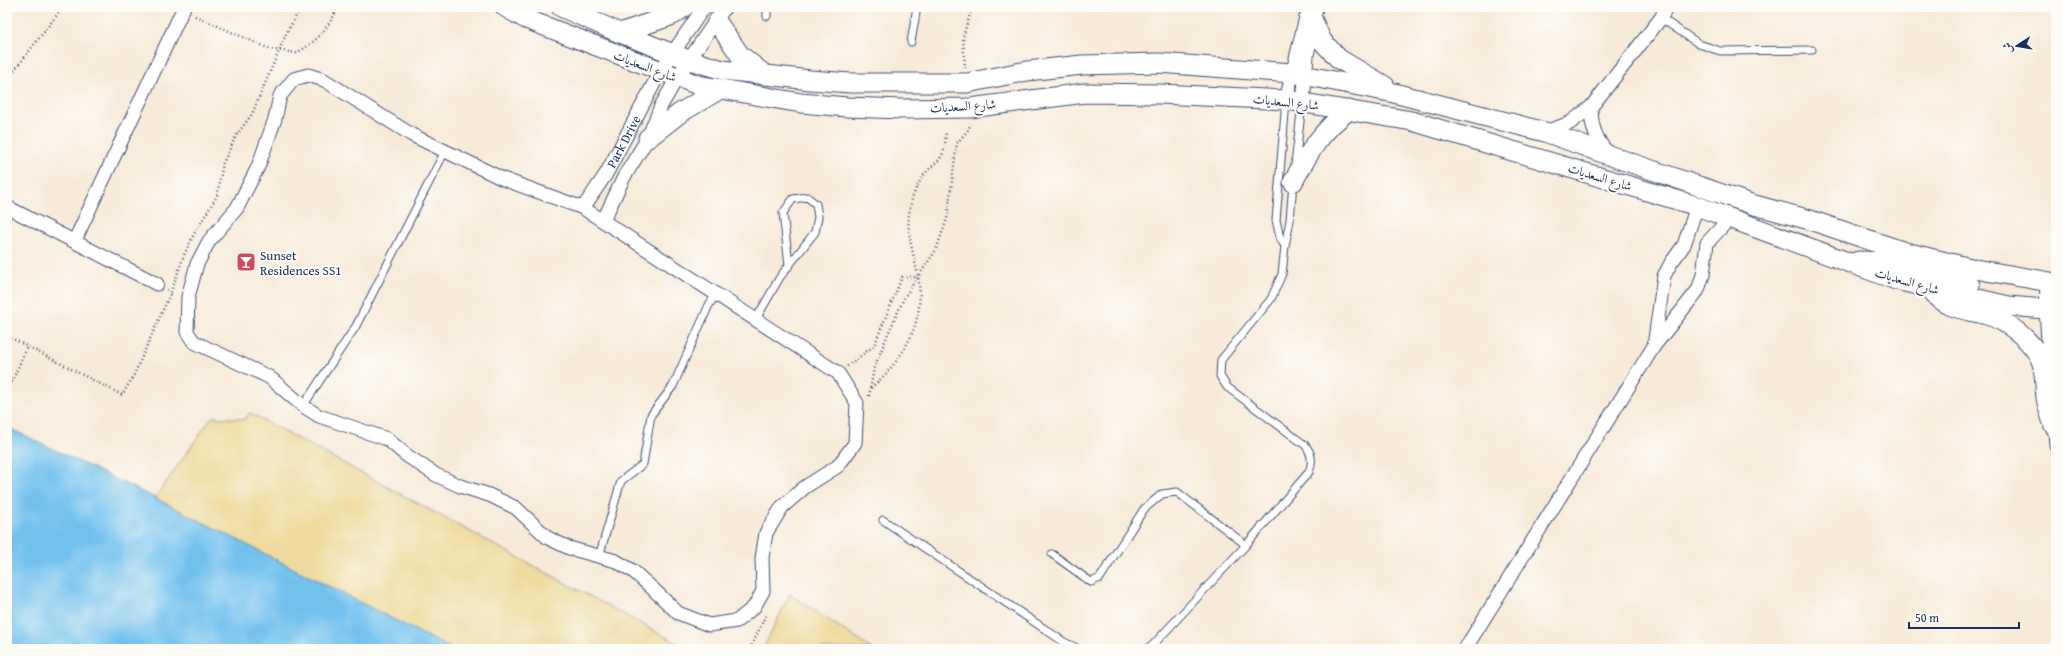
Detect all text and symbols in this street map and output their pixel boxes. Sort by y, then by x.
north arrow [1997,26,2037,66]
text: ش [1998,41,2016,55]
street label: شارع السعديات [610,45,679,89]
street label: شارع السعديات [1252,89,1320,117]
street label: شارع السعديات [929,94,997,120]
street label: Park Drive [602,112,645,171]
street label: شارع السعديات [1565,158,1634,198]
place label: Sunset Residences SS1 [260,246,342,280]
bar icon: Sunset Residences SS1 [235,251,257,273]
street label: شارع السعديات [1872,263,1941,301]
scale bar [1909,604,2019,630]
text: 50 m [1915,609,1939,626]

